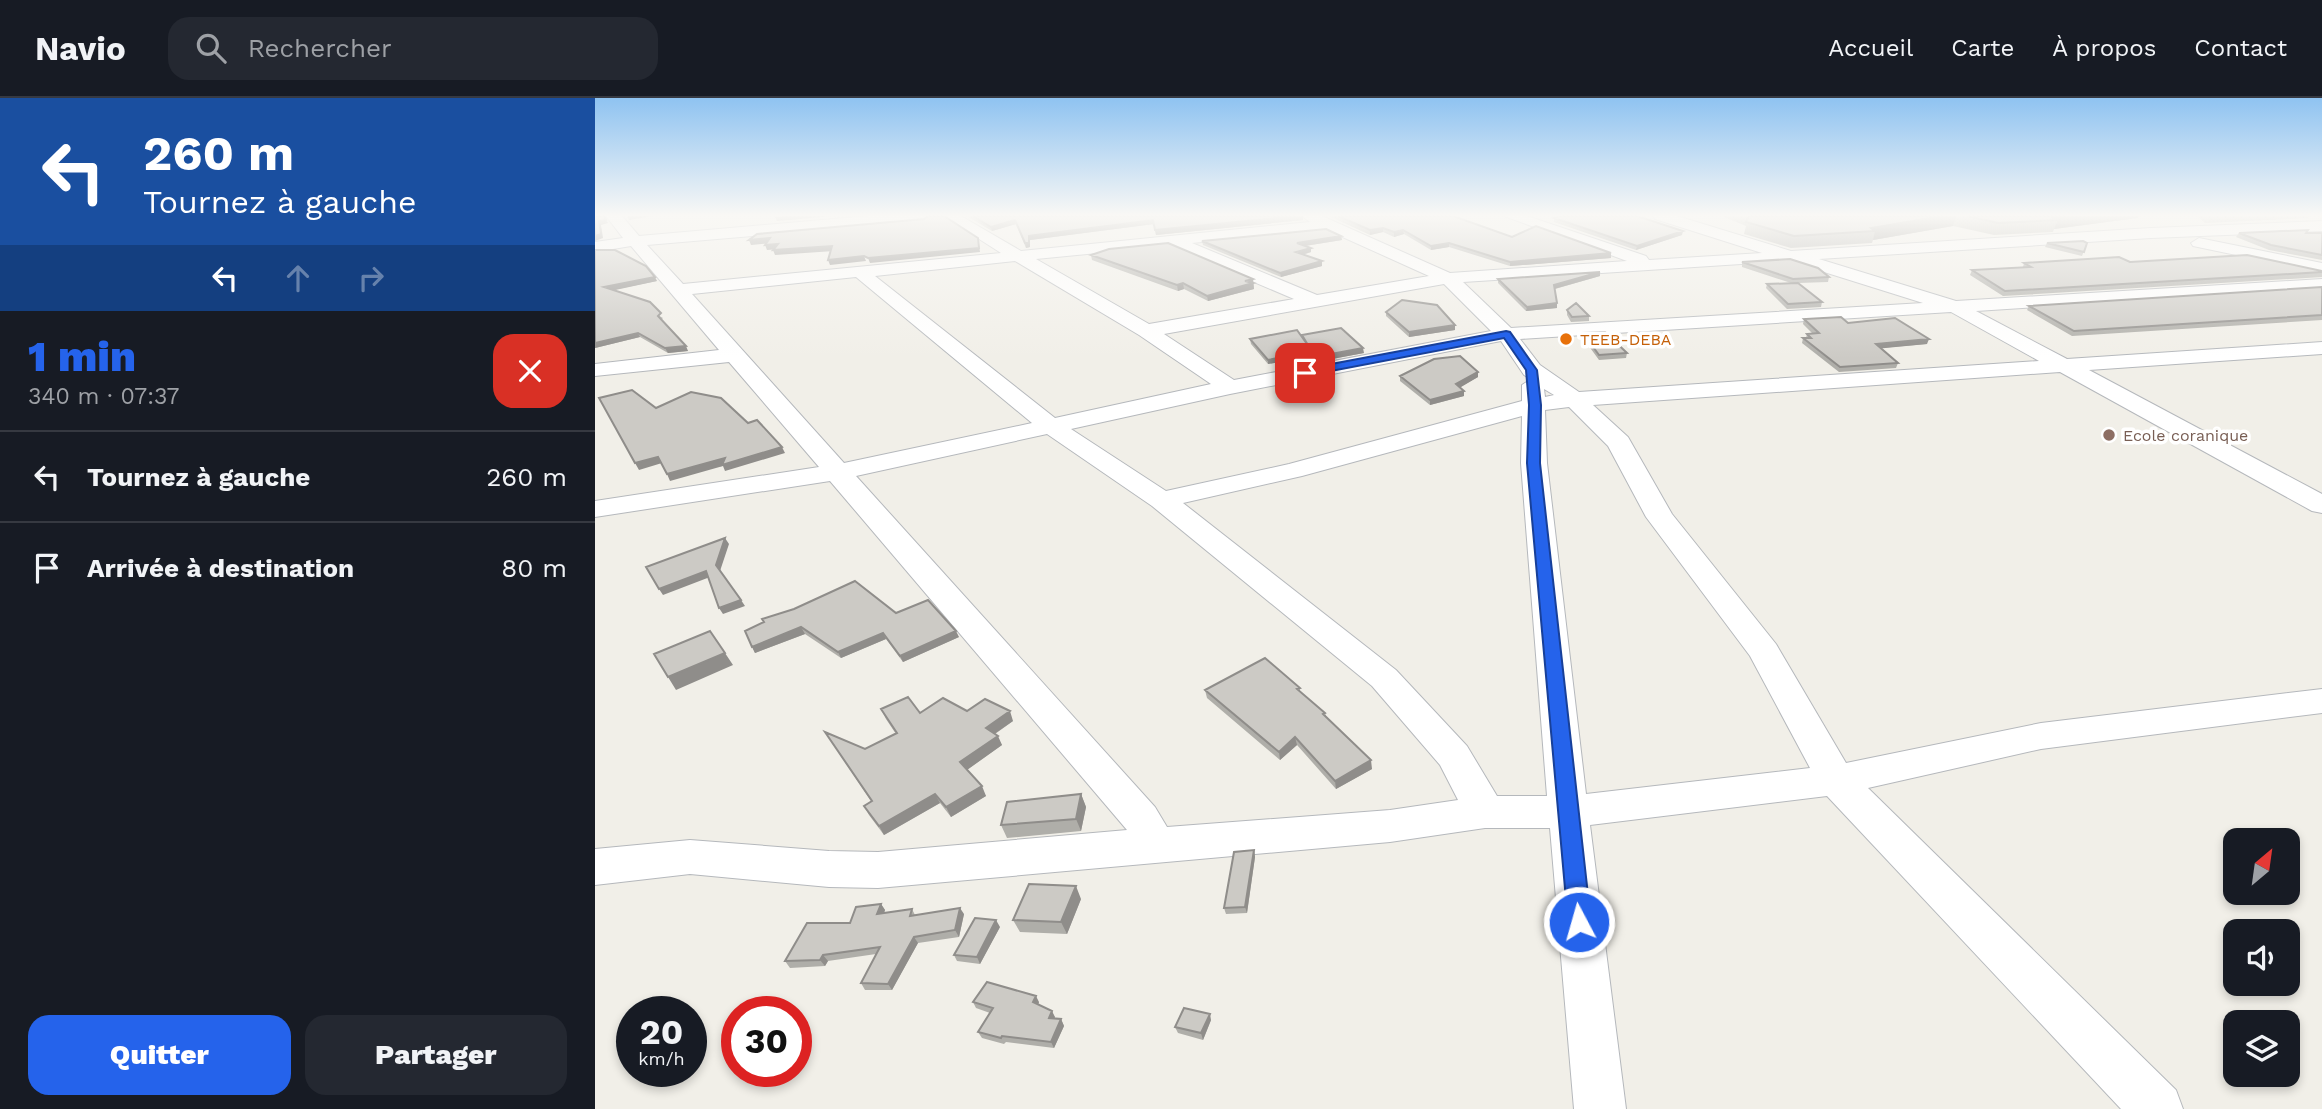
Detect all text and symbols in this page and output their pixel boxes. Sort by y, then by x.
search box [168,17,658,80]
text: Navio [35,29,126,68]
icon: search [192,29,230,67]
text: Rechercher [248,33,392,63]
text: Accueil [1828,34,1913,62]
text: Carte [1951,34,2014,62]
text: À propos [2052,34,2156,62]
text: Contact [2194,34,2287,62]
text: 260 m [143,124,294,182]
icon: left [28,126,119,217]
text: Tournez à gauche [143,183,416,221]
icon: left [206,259,244,297]
icon: ahead [279,259,317,297]
icon: right [352,259,390,297]
place label: TEEB-DEBA [1580,330,1672,349]
marker: TEEB-DEBA [1558,331,1574,347]
text: 1 min [28,332,136,381]
button: close [493,334,567,408]
pin [1275,343,1335,403]
icon: arrive [1286,354,1324,392]
text: 340 m · 07:37 [28,383,179,410]
place label: Ecole coranique [2123,426,2248,445]
marker: Ecole coranique [2101,427,2117,443]
icon: left [28,458,66,496]
text: Tournez à gauche [87,462,310,492]
text: 260 m [486,462,567,492]
icon: arrive [28,549,66,587]
text: Arrivée à destination [87,553,354,583]
text: 80 m [501,553,567,583]
north arrow [2223,828,2299,905]
map controls [2223,828,2300,1087]
position arrow [1542,885,1616,959]
button: sound [2223,919,2300,996]
speed limit sign: 30 [721,996,812,1087]
button: layers [2223,1010,2300,1087]
text: 20 [640,1011,683,1053]
button: Quitter [28,1015,291,1095]
button: Partager [305,1015,567,1095]
text: km/h [638,1048,685,1069]

